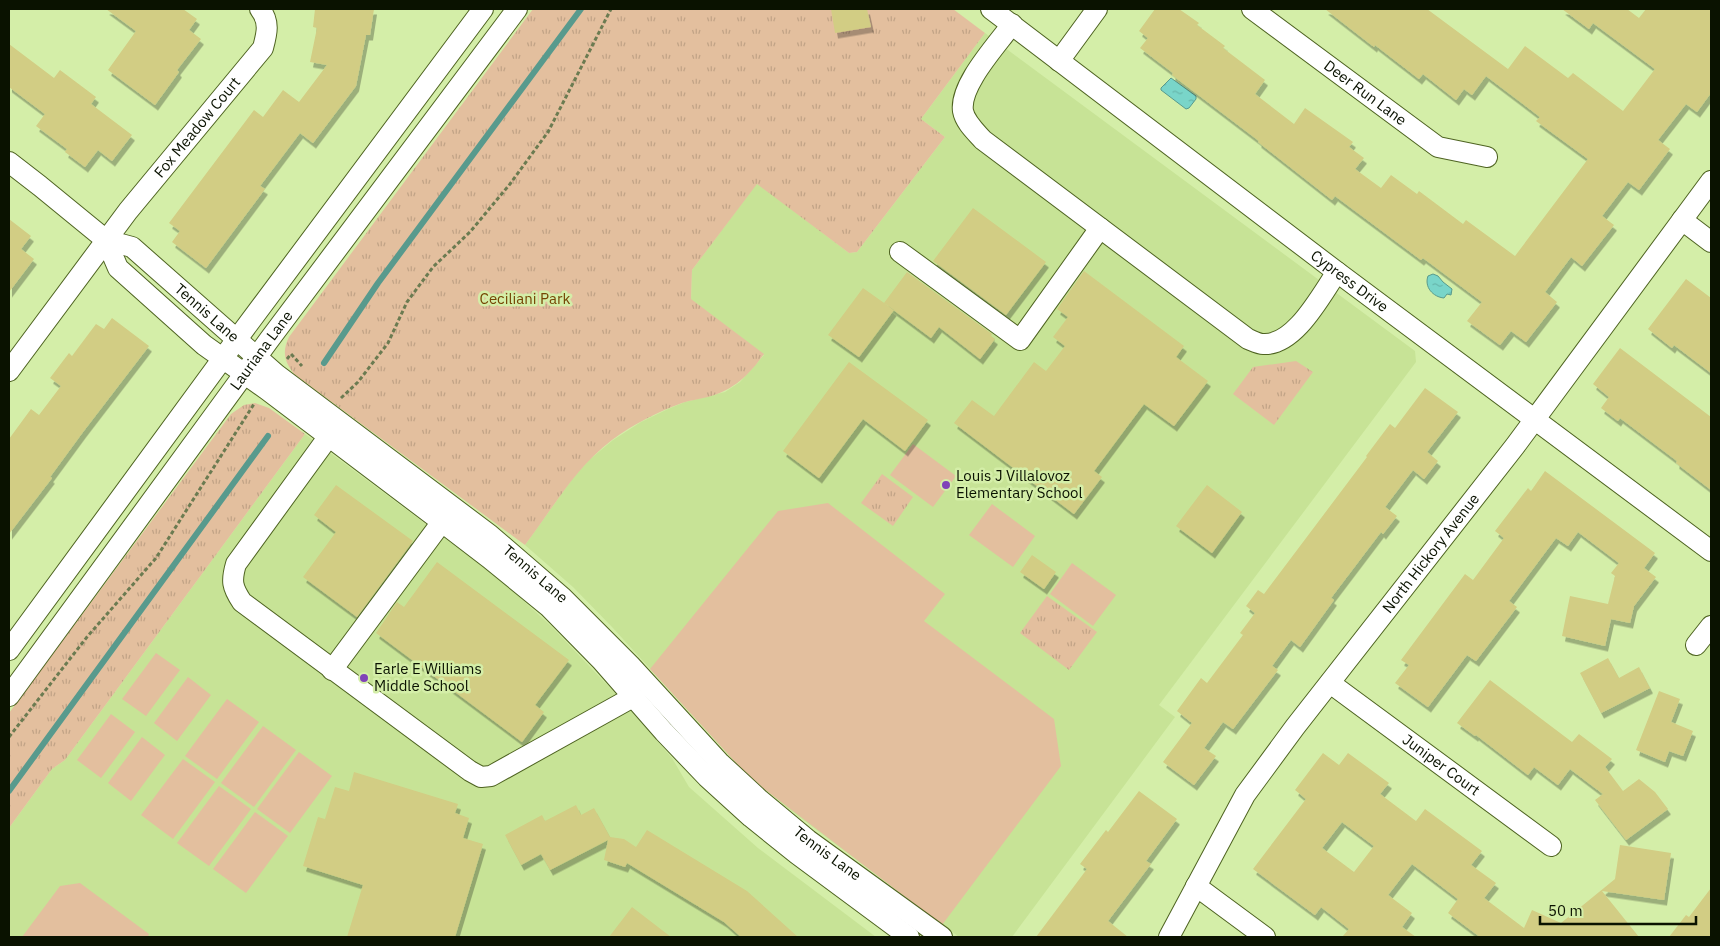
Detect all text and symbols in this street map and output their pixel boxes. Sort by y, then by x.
street label: Deer Run Lane [1320,56,1411,129]
street label: Fox Meadow Court [150,73,244,181]
street label: Cypress Drive [1307,245,1392,316]
street label: Tennis Lane [171,279,243,346]
park label: Ceciliani Park [480,289,571,308]
street label: Lauriana Lane [226,307,297,394]
place label: Louis J Villalovoz Elementary School [956,466,1083,502]
marker: Louis J Villalovoz Elementary School [940,479,952,491]
street label: North Hickory Avenue [1378,489,1483,617]
street label: Tennis Lane [499,540,572,607]
place label: Earle E Williams Middle School [374,659,482,695]
marker: Earle E Williams Middle School [358,672,370,684]
street label: Juniper Court [1399,730,1484,799]
street label: Tennis Lane [790,822,865,885]
scale bar [1540,894,1696,926]
text: 50 m [1548,901,1583,920]

